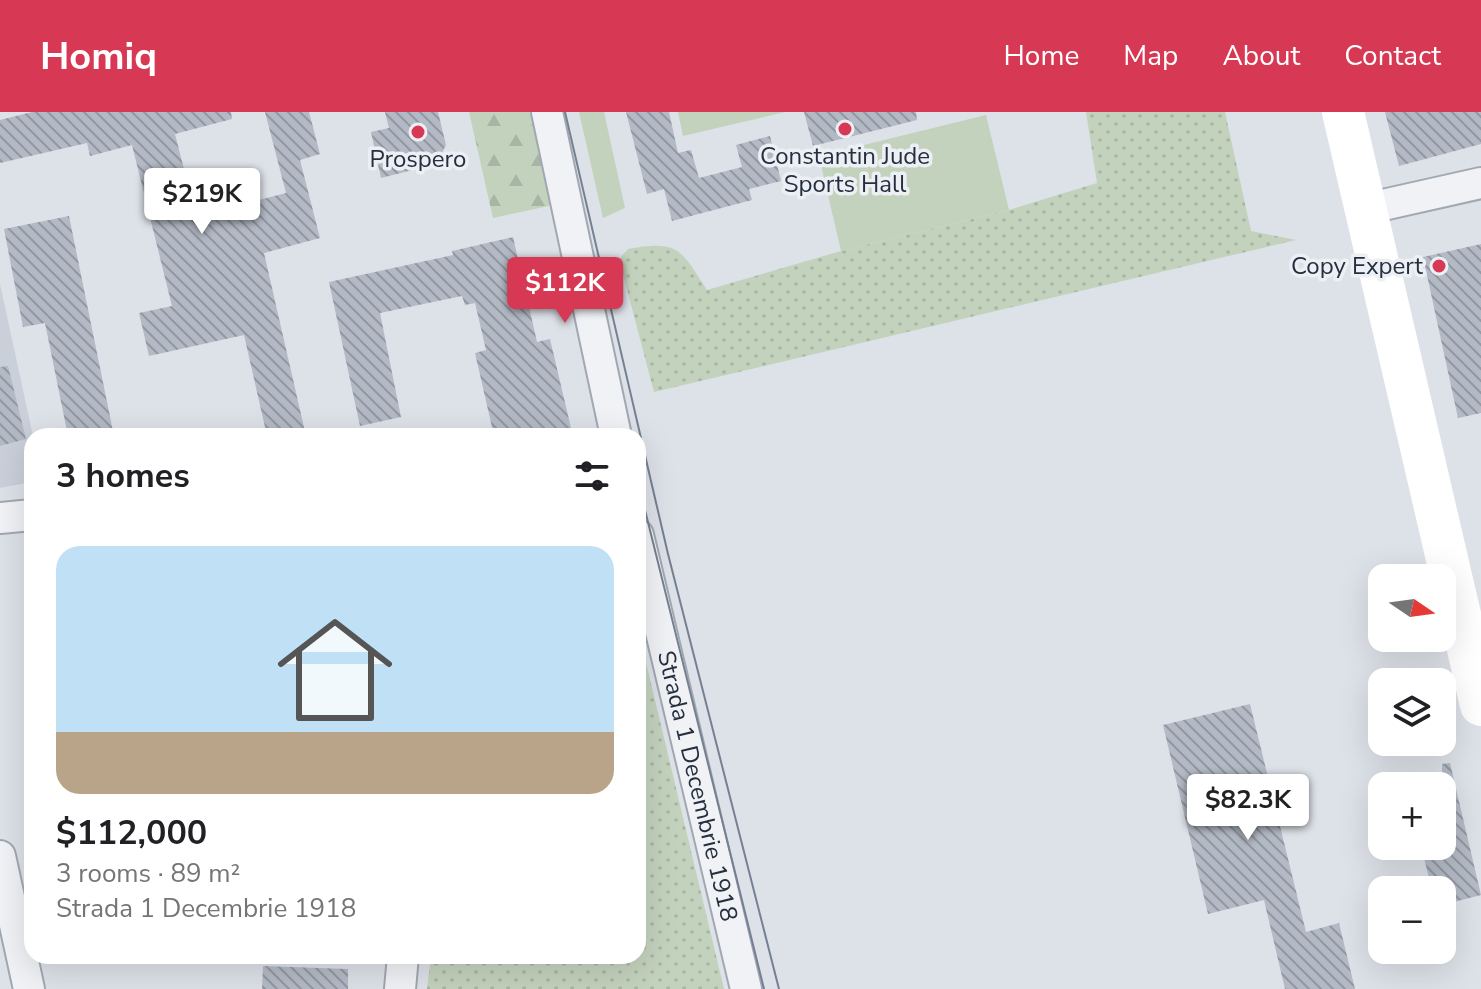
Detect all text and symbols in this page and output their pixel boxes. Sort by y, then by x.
text: Homiq [40,31,157,82]
text: Home [1004,37,1079,75]
text: Map [1123,37,1178,75]
text: About [1222,37,1300,75]
text: Contact [1344,37,1441,75]
marker: Constantin Jude Sports Hall [836,120,854,138]
marker: Prospero [409,123,427,141]
place label: Constantin Jude Sports Hall [760,140,930,200]
place label: Prospero [370,143,466,175]
pin: $219K [146,168,258,236]
text: $219K [162,176,242,211]
place label: Copy Expert [1291,250,1424,282]
pin: $112K [509,257,621,325]
marker: Copy Expert [1430,257,1448,275]
text: $112K [525,265,605,300]
text: 3 homes [56,453,190,499]
icon: filters [570,454,614,498]
north arrow [1368,564,1456,652]
map controls [1368,564,1456,964]
icon: home [263,598,407,742]
street label: Strada 1 Decembrie 1918 [650,647,745,925]
button: layers [1368,668,1456,756]
button: + [1368,772,1456,860]
pin: $82.3K [1183,774,1313,842]
text: $82.3K [1205,782,1291,817]
text: $112,000 [56,810,207,856]
text: 3 rooms · 89 m² [56,856,240,891]
button: − [1368,876,1456,964]
text: Strada 1 Decembrie 1918 [56,891,356,926]

